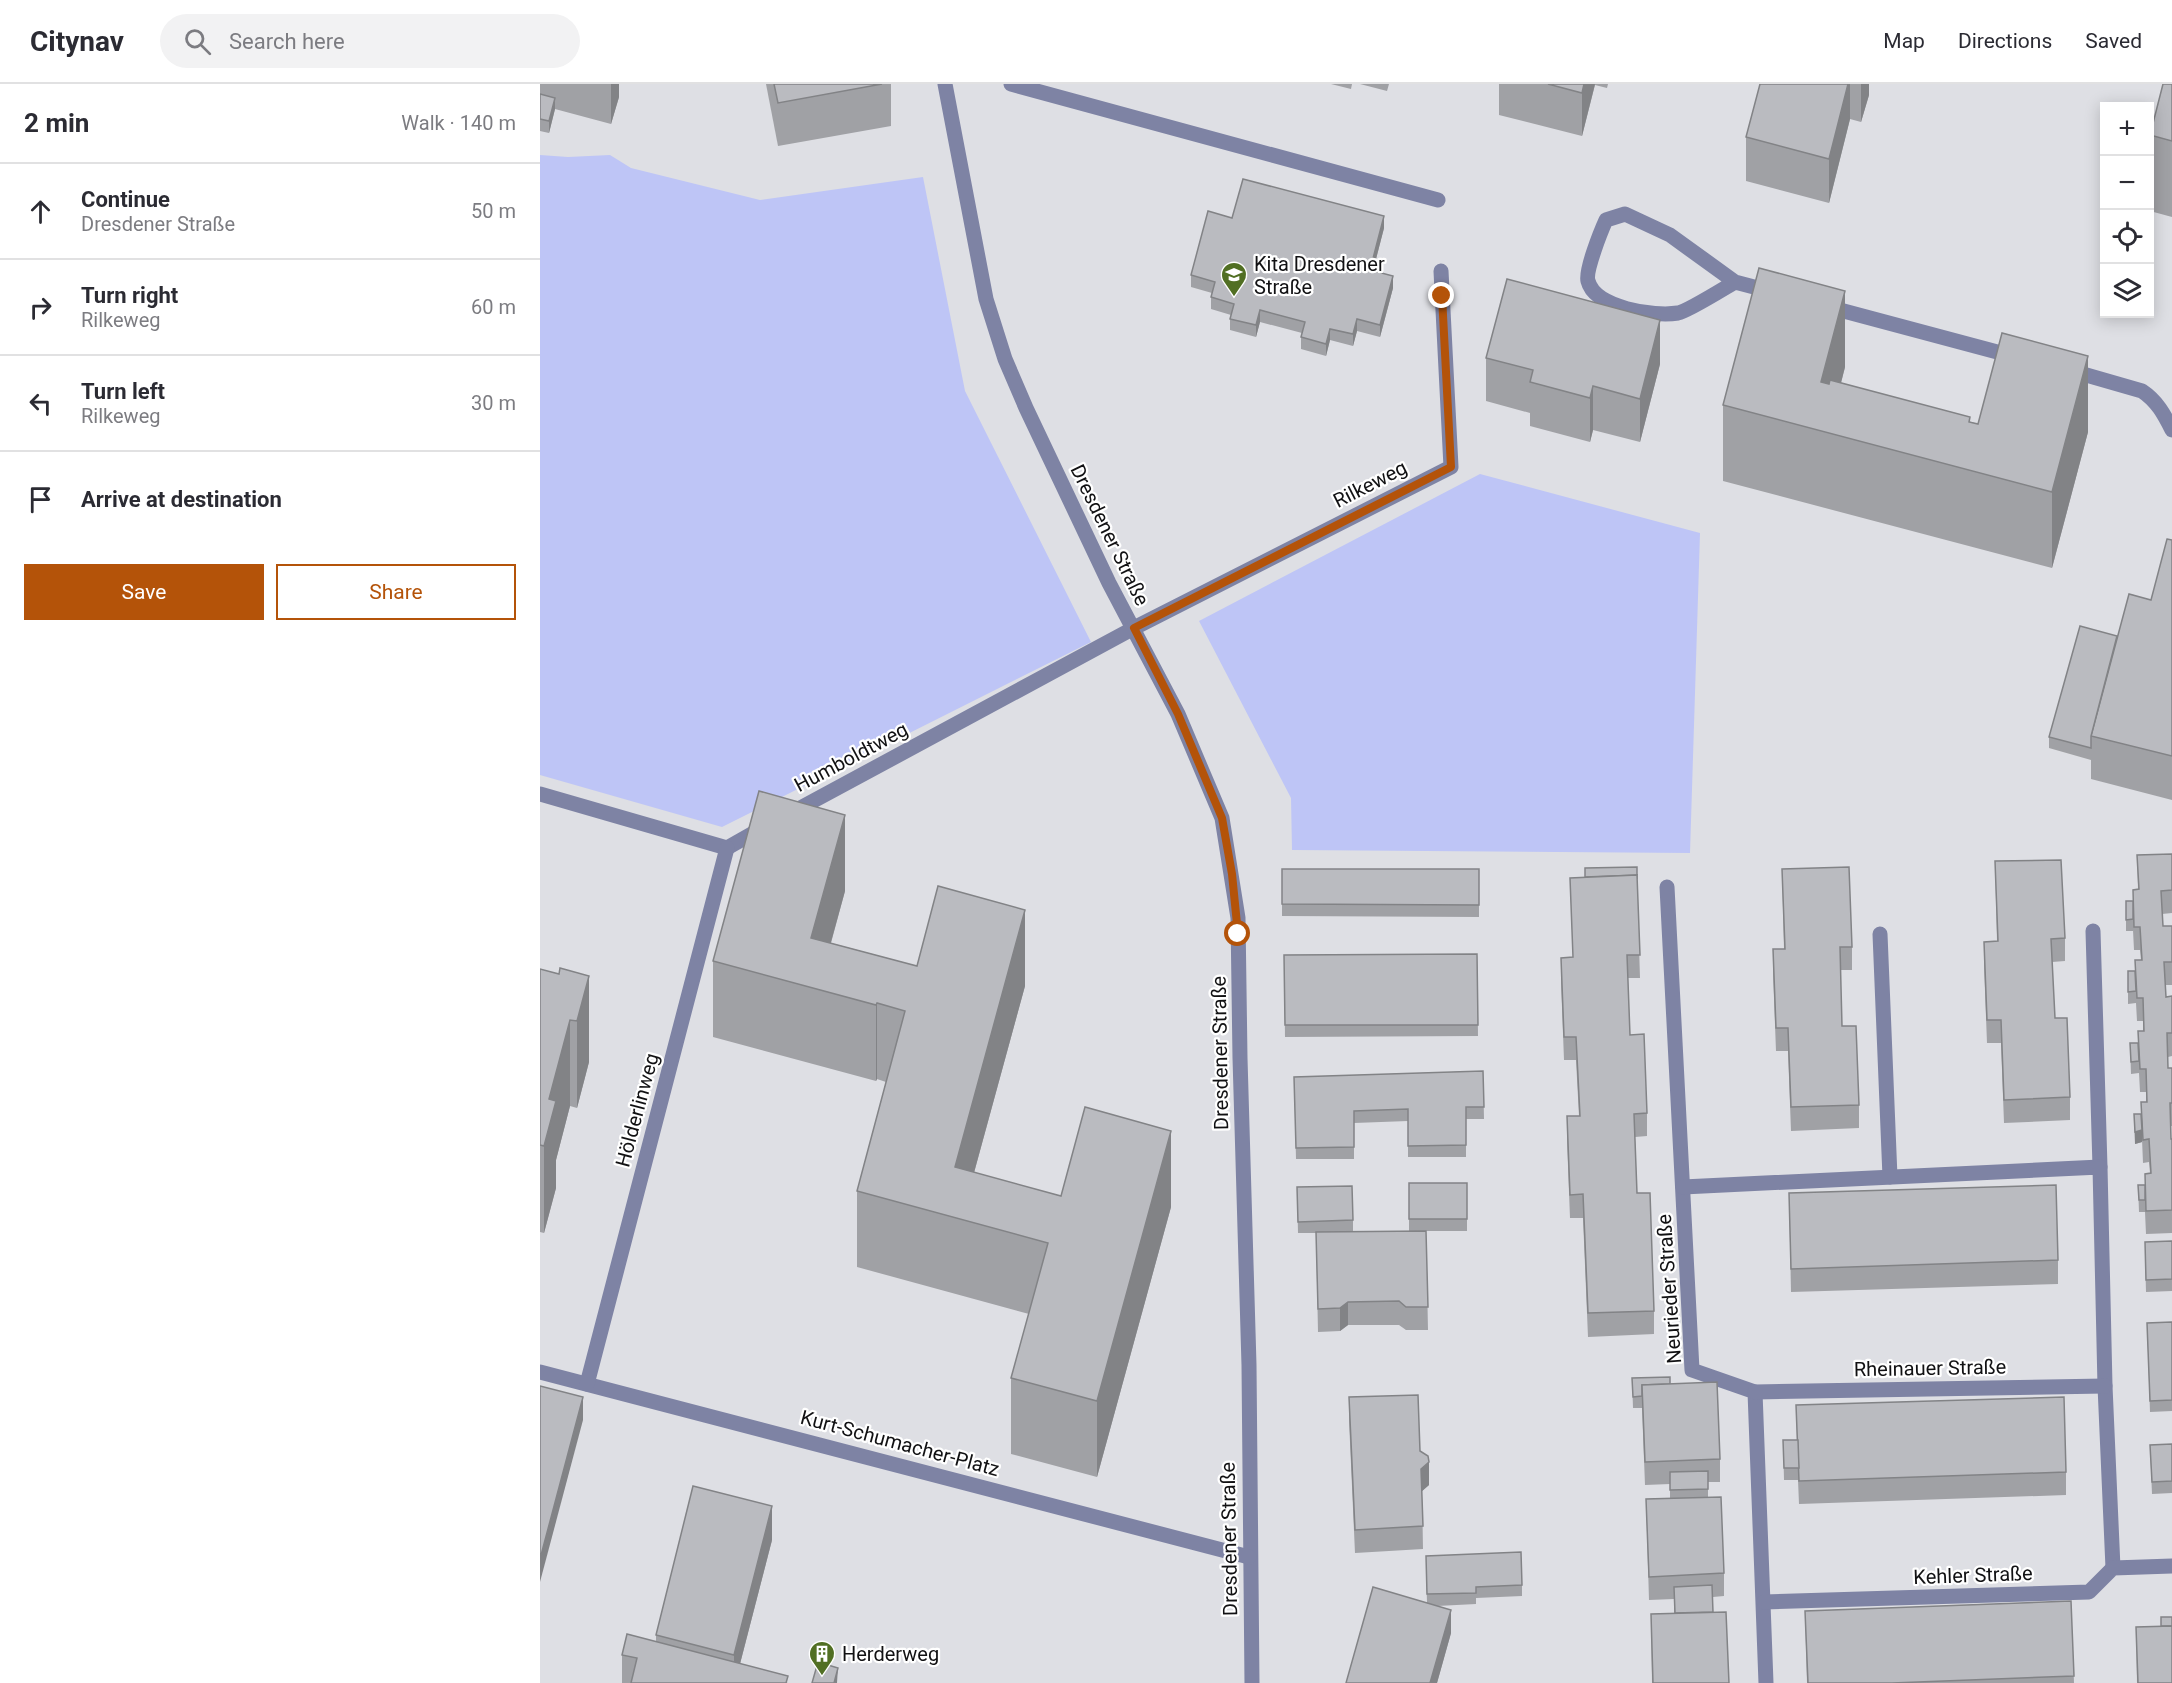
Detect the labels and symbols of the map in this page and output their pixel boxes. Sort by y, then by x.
place label: Kita Dresdener Straße [1254,252,1385,299]
school or university icon: Kita Dresdener Straße [1219,260,1249,298]
route end [1428,282,1454,308]
street label: Rilkeweg [1329,455,1411,513]
street label: Dresdener Straße [1065,460,1155,610]
street label: Humboldtweg [790,717,912,797]
route start [1224,920,1250,946]
street label: Dresdener Straße [1207,976,1233,1130]
street label: Hölderlinweg [610,1050,664,1170]
street label: Neurieder Straße [1652,1213,1686,1365]
street label: Rheinauer Straße [1854,1355,2006,1381]
street label: Kurt-Schumacher-Platz [798,1405,1002,1481]
street label: Dresdener Straße [1216,1462,1242,1616]
street label: Kehler Straße [1913,1561,2033,1589]
building icon: Herderweg [807,1639,837,1677]
place label: Herderweg [842,1642,939,1666]

